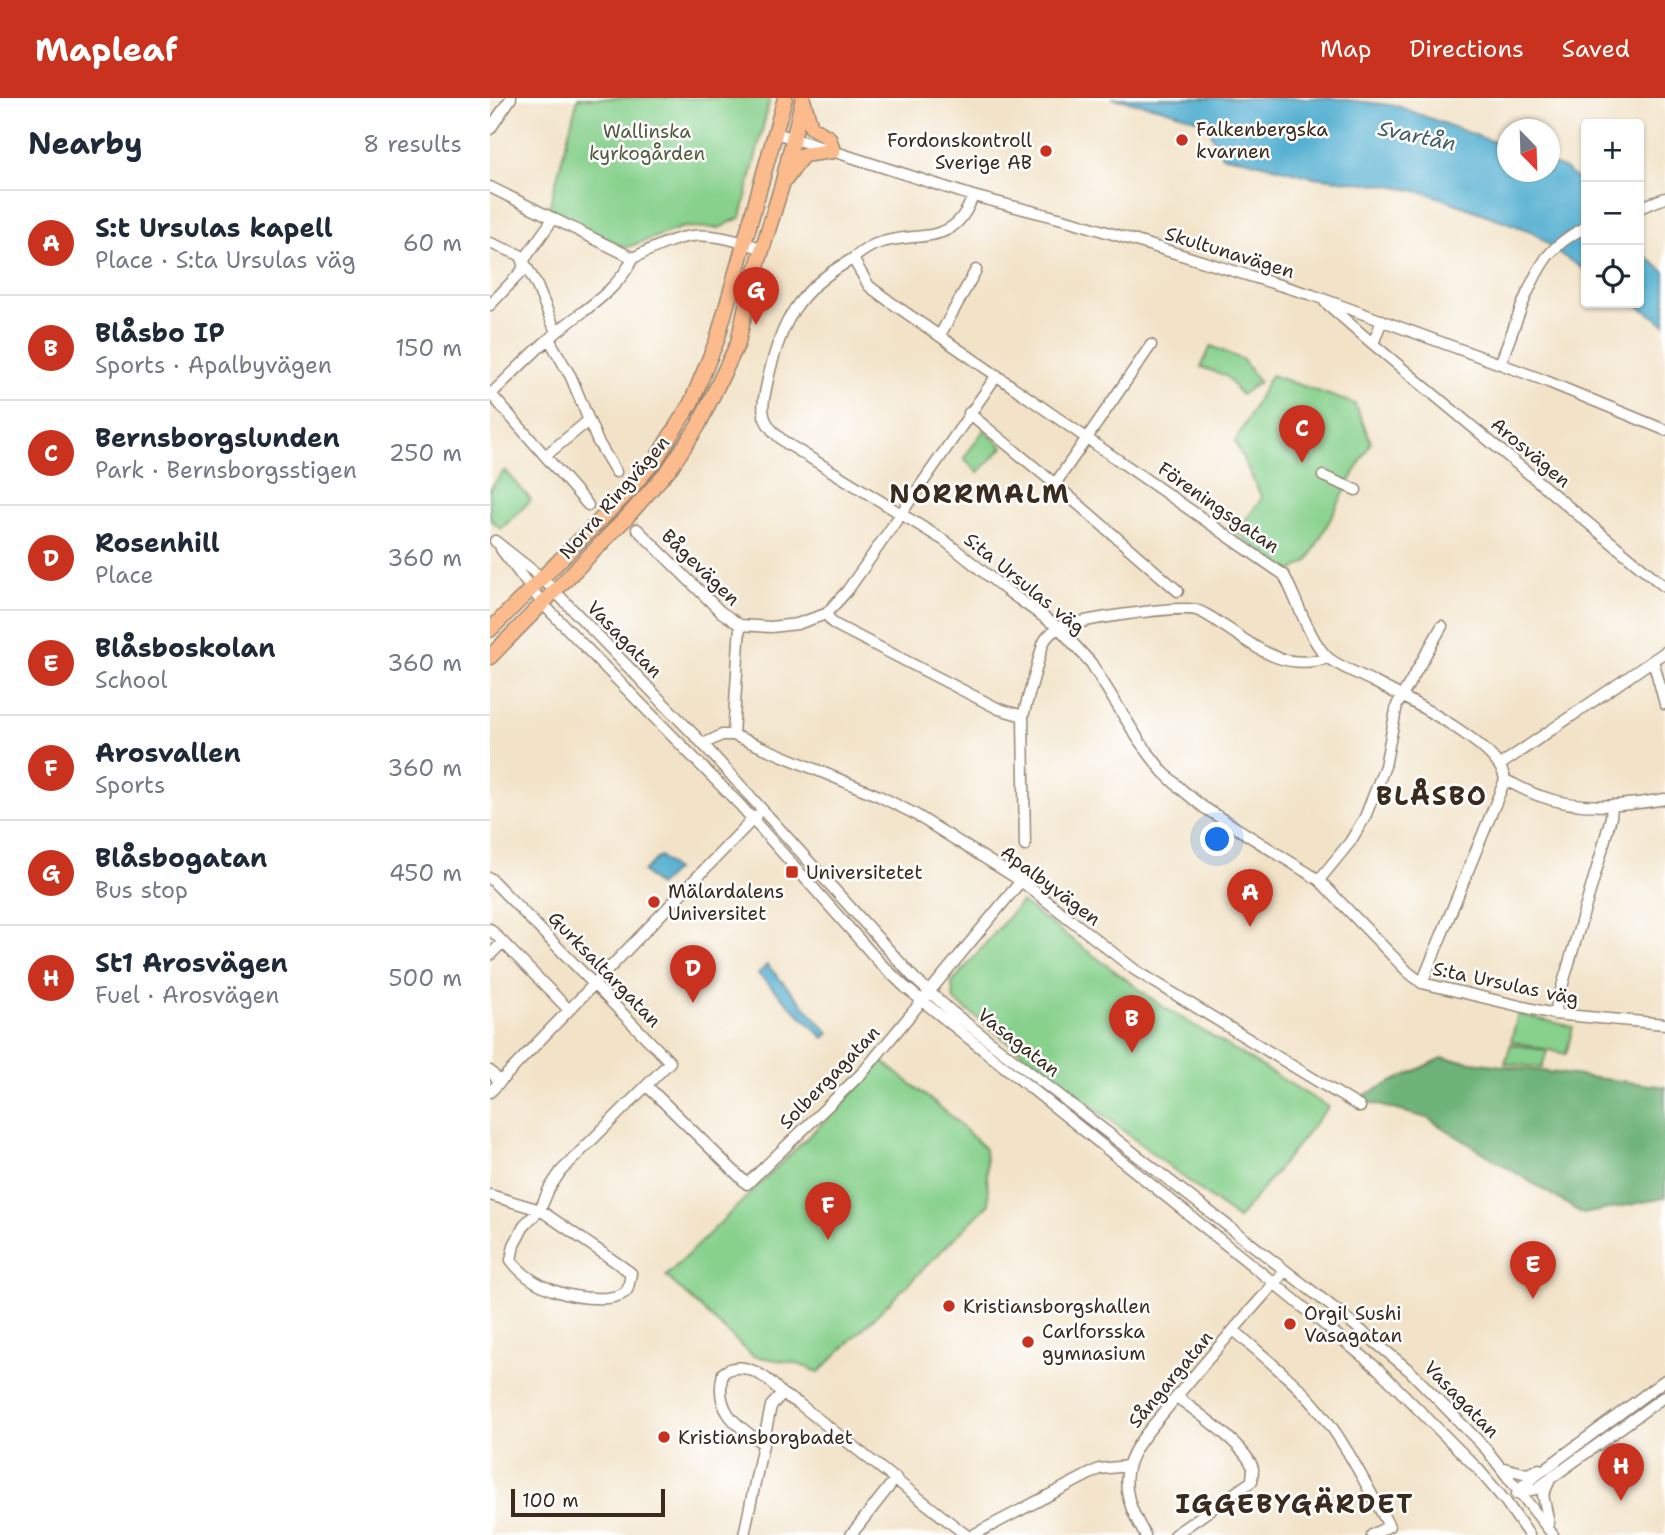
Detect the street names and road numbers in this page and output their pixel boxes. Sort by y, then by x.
street label: Skultunavägen [1162,221,1298,284]
street label: Arosvägen [1486,412,1576,493]
street label: Norra Ringvägen [554,430,675,564]
street label: Föreningsgatan [1153,456,1284,559]
street label: Bågevägen [656,524,745,611]
street label: S:ta Ursulas väg [959,527,1090,640]
street label: Vasagatan [582,595,668,683]
street label: Apalbyvägen [996,840,1106,931]
street label: Gurksaltargatan [543,906,667,1033]
street label: S:ta Ursulas väg [1431,956,1581,1011]
street label: Vasagatan [972,1002,1065,1082]
street label: Solbergagatan [774,1020,885,1135]
street label: Sångargatan [1122,1325,1218,1433]
street label: Vasagatan [1419,1355,1505,1443]

